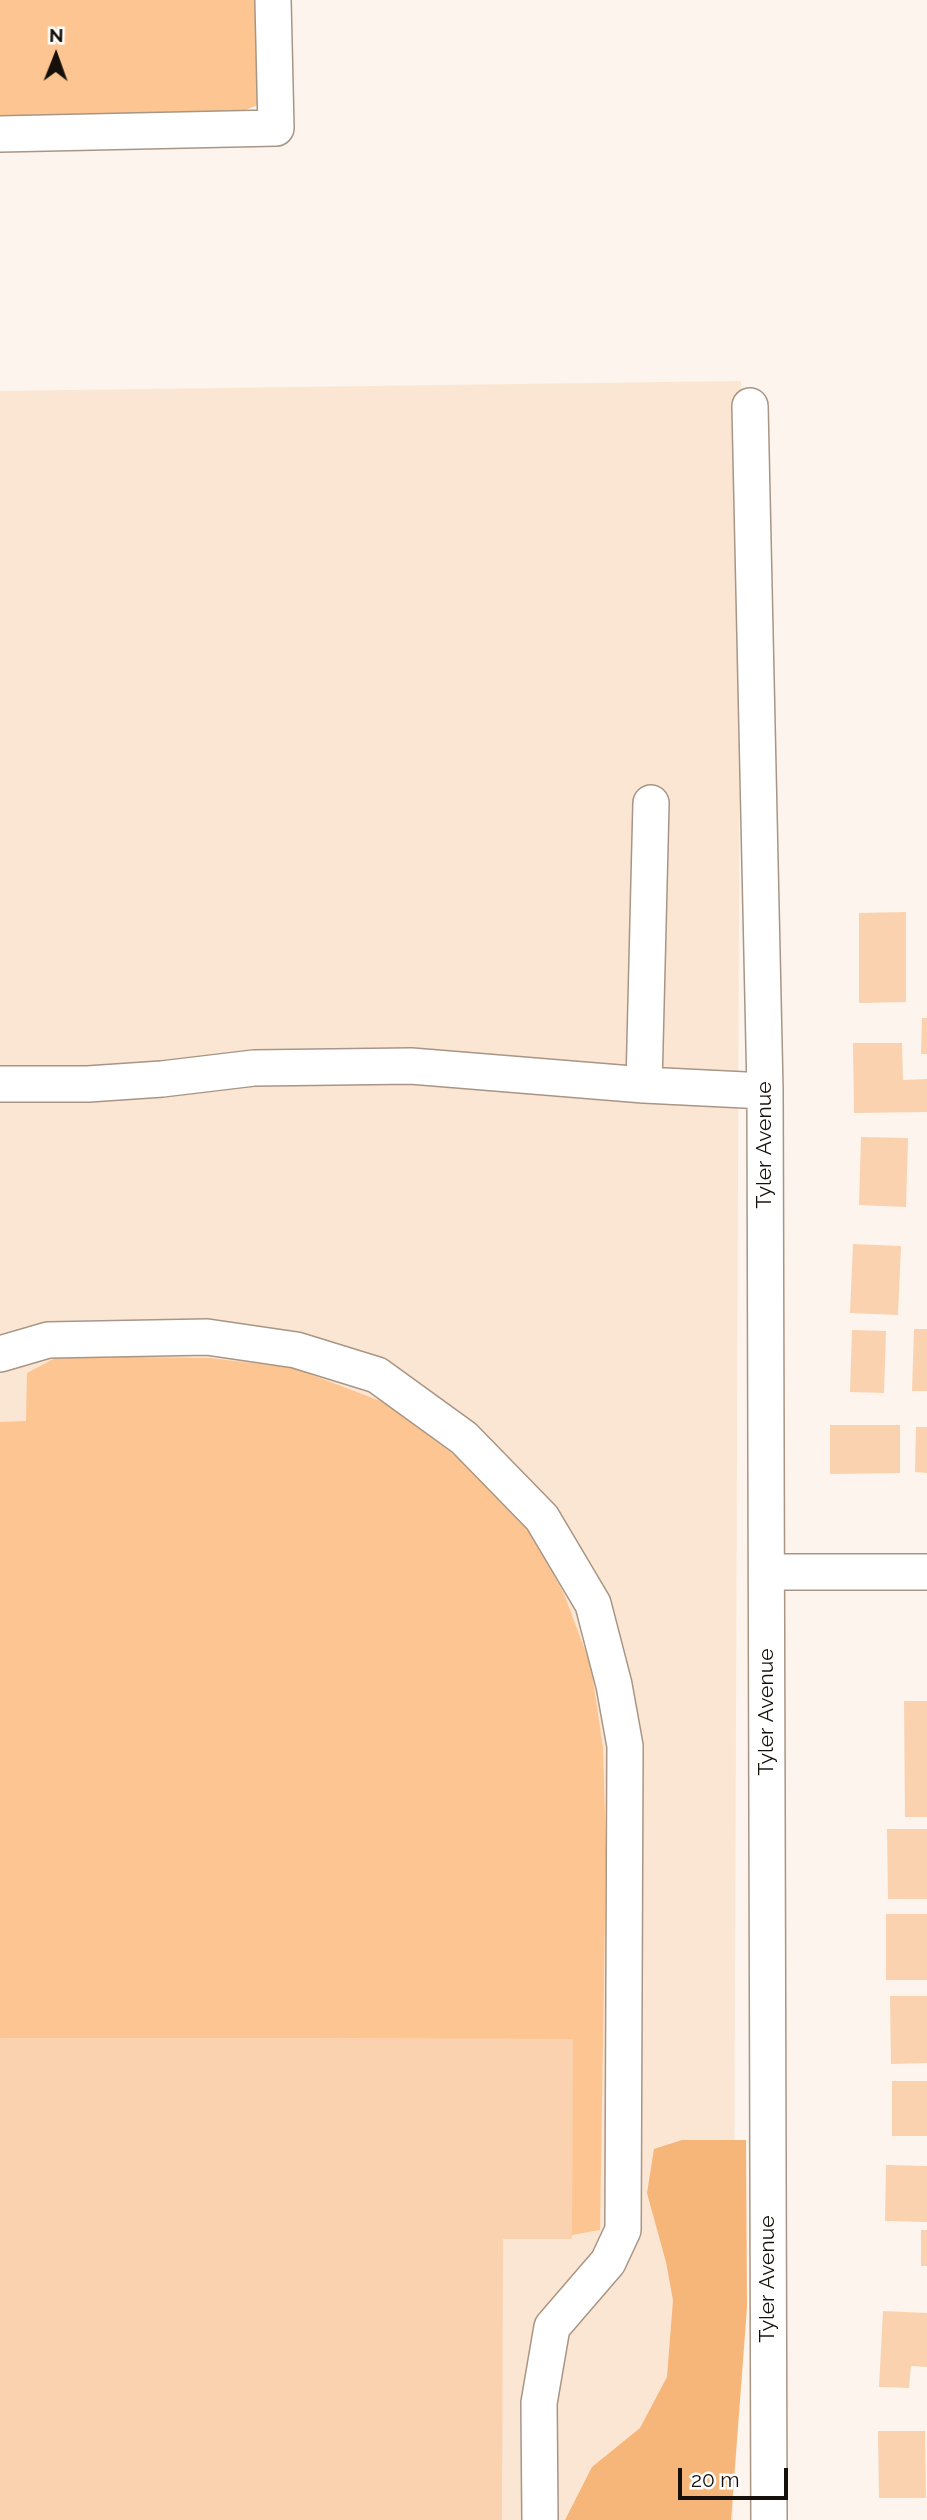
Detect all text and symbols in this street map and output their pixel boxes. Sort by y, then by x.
north arrow [21,21,91,91]
text: N [49,24,64,46]
street label: Tyler Avenue [752,1082,778,1208]
street label: Tyler Avenue [754,1649,780,1775]
street label: Tyler Avenue [755,2216,781,2342]
scale bar [682,2454,792,2498]
text: 20 m [691,2467,739,2492]

